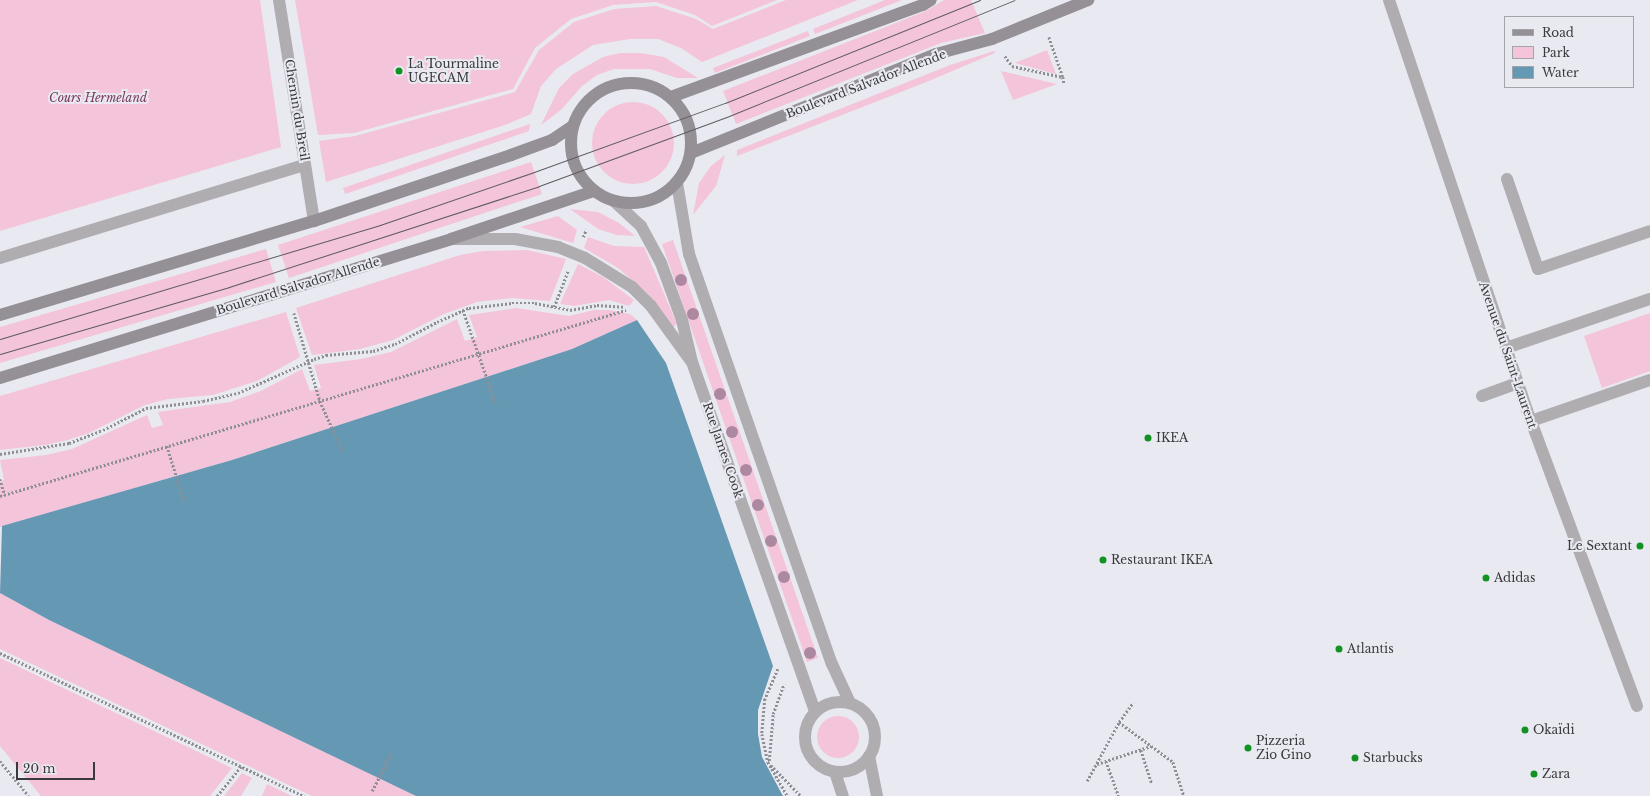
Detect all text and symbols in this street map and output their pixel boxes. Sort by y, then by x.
legend [1504,16,1634,88]
text: Road [1542,25,1574,40]
text: Park [1542,45,1570,60]
street label: Boulevard Salvador Allende [784,47,948,121]
place label: La Tourmaline UGECAM [408,57,499,85]
street label: Chemin du Breil [282,58,312,162]
marker: La Tourmaline UGECAM [393,65,405,77]
text: Water [1542,65,1579,80]
park label: Cours Hermeland [49,91,147,105]
street label: Boulevard Salvador Allende [214,254,382,318]
street label: Avenue du Saint-Laurent [1476,280,1540,430]
street label: Rue James Cook [700,400,746,500]
place label: IKEA [1156,431,1188,445]
marker: IKEA [1143,433,1153,443]
place label: Le Sextant [1567,539,1632,553]
marker: Le Sextant [1635,541,1645,551]
place label: Restaurant IKEA [1111,553,1213,567]
marker: Restaurant IKEA [1098,555,1108,565]
place label: Adidas [1494,571,1535,585]
marker: Adidas [1481,573,1491,583]
place label: Atlantis [1347,642,1394,656]
marker: Atlantis [1334,644,1344,654]
place label: Okaïdi [1533,723,1575,737]
marker: Okaïdi [1520,725,1530,735]
place label: Pizzeria Zio Gino [1256,734,1311,762]
marker: Pizzeria Zio Gino [1243,743,1253,753]
place label: Starbucks [1363,751,1423,765]
marker: Starbucks [1350,753,1360,763]
scale bar [18,754,97,780]
text: 20 m [23,761,55,776]
place label: Zara [1542,767,1570,781]
marker: Zara [1529,769,1539,779]

